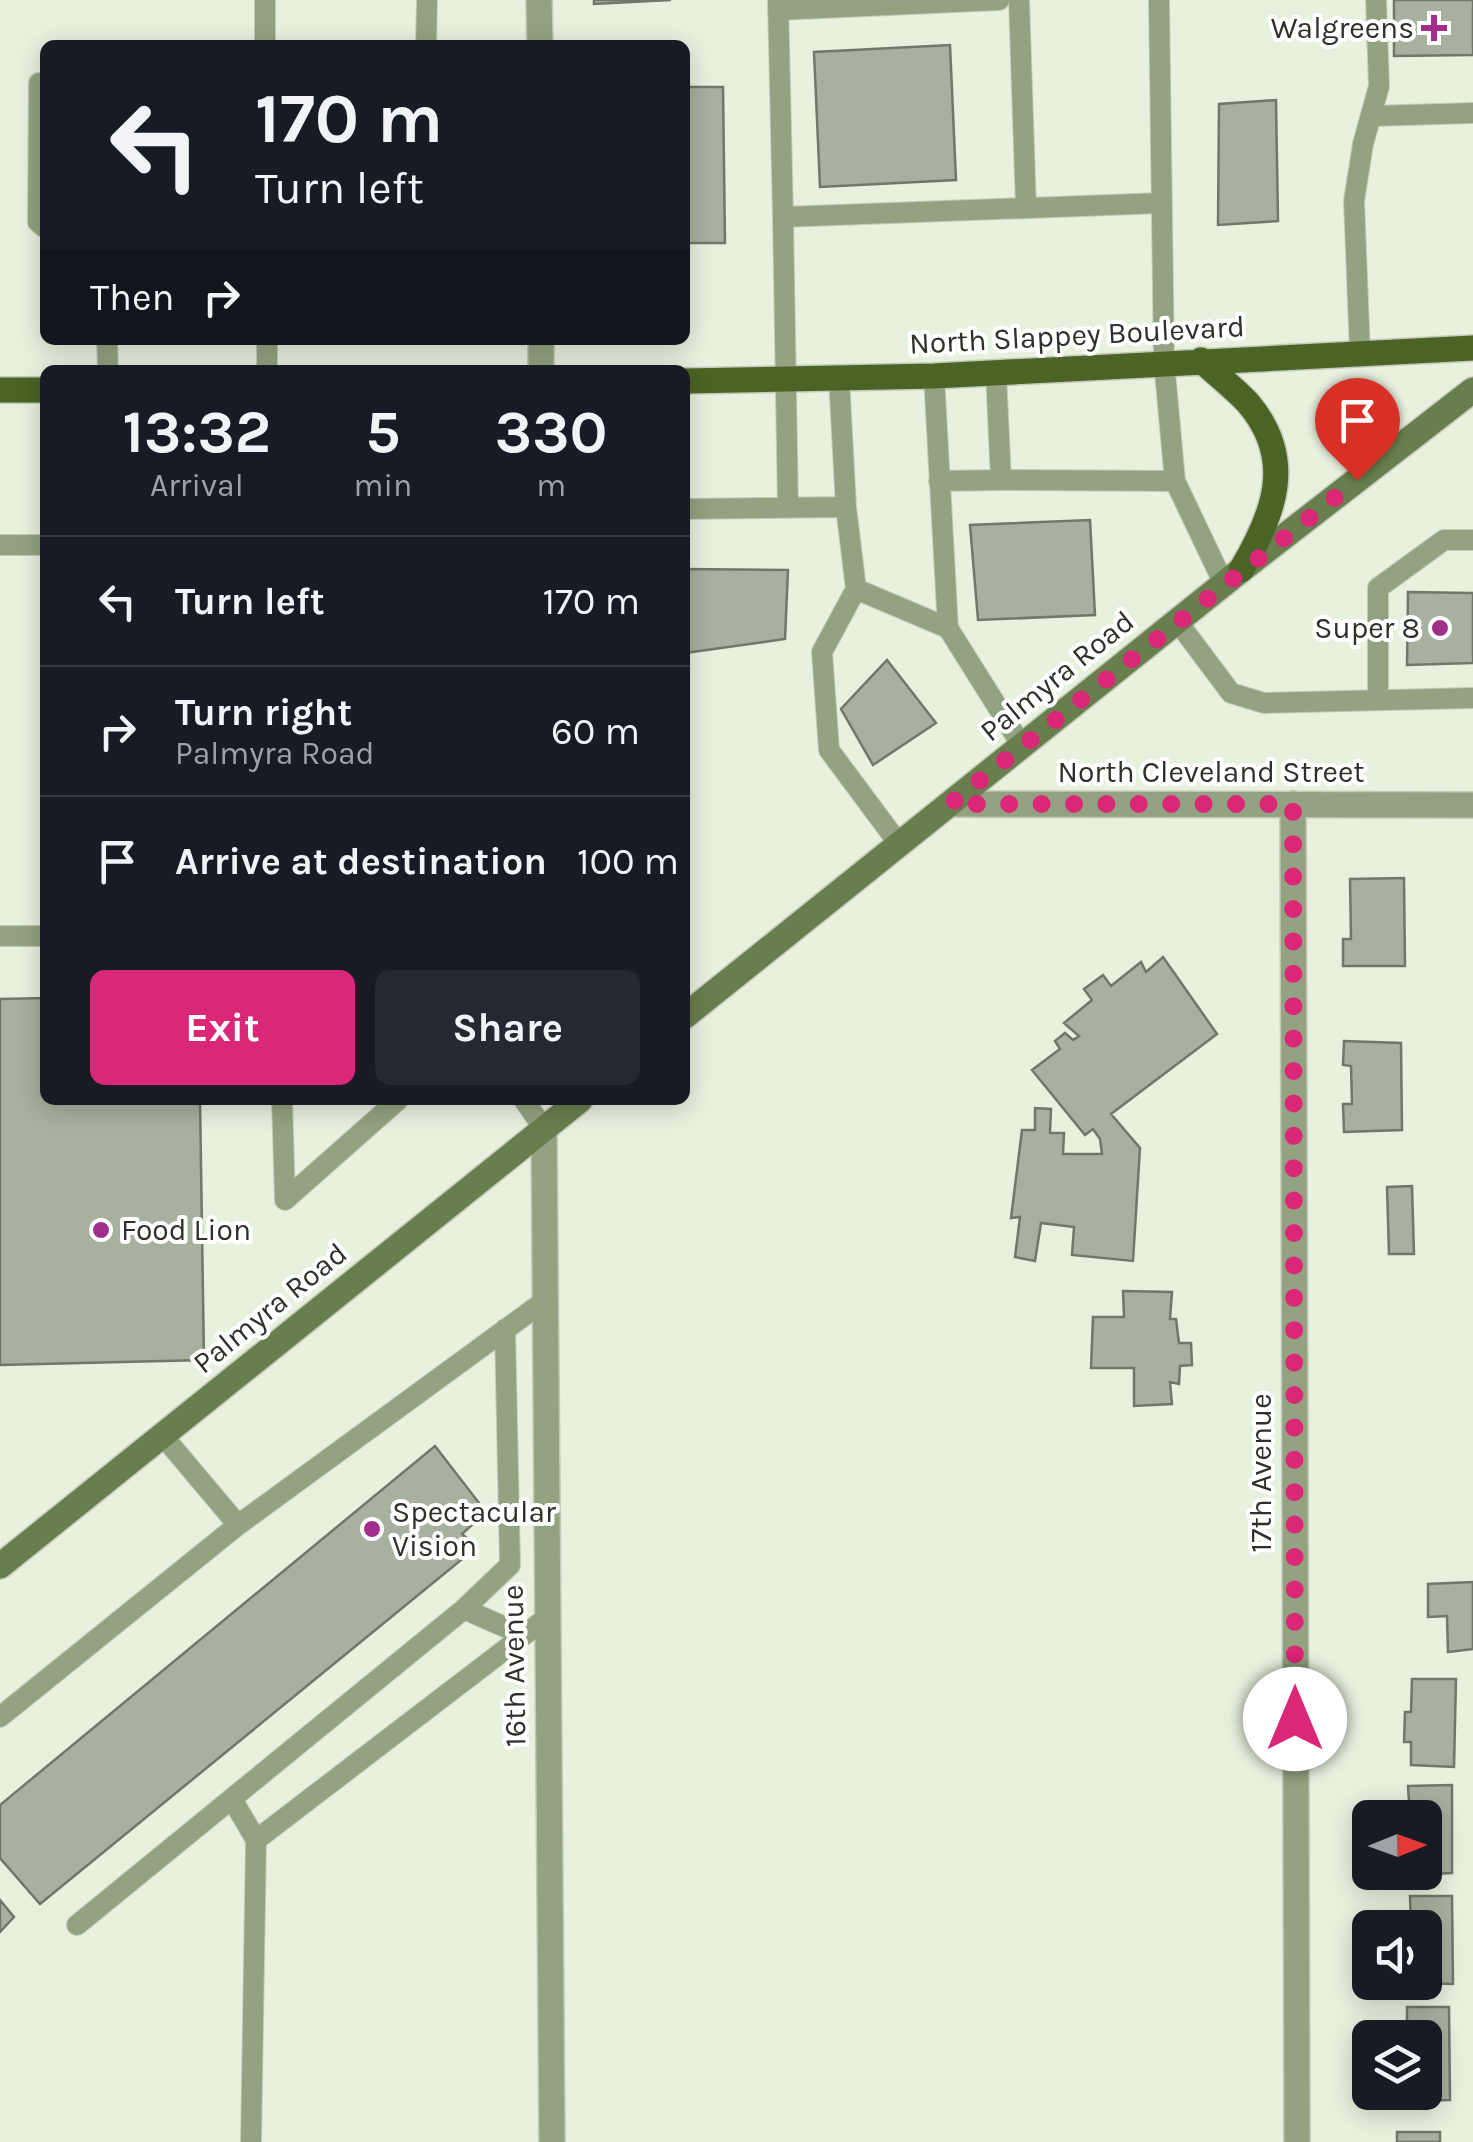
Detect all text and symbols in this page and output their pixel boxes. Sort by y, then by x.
place label: Walgreens [1271,10,1414,46]
marker: Walgreens [1423,17,1445,39]
text: 170 m [255,78,443,160]
icon: left [90,80,220,210]
text: Turn left [255,162,424,214]
icon: right [194,270,249,325]
text: Then [90,275,174,320]
street label: North Slappey Boulevard [908,308,1246,362]
pin [1315,378,1400,481]
icon: arrive [1330,393,1385,448]
text: 13:32 [123,397,271,467]
text: 5 [365,397,400,467]
text: 330 [495,397,607,467]
text: Arrival [150,467,244,504]
text: min [354,467,412,504]
text: m [536,467,566,504]
icon: left [90,574,145,629]
text: Turn left [175,579,325,624]
text: 170 m [542,579,640,624]
street label: Palmyra Road [973,603,1141,749]
place label: Super 8 [1314,610,1420,646]
marker: Super 8 [1429,617,1451,639]
text: Turn right [175,690,352,735]
icon: right [90,704,145,759]
text: 60 m [551,709,640,754]
text: Palmyra Road [175,735,375,772]
street label: North Cleveland Street [1057,754,1365,790]
icon: arrive [90,834,145,889]
text: Arrive at destination [175,839,547,884]
text: 100 m [577,839,679,884]
button: Exit [90,970,355,1085]
button: Share [375,970,640,1085]
place label: Food Lion [121,1212,251,1248]
marker: Food Lion [90,1219,112,1241]
street label: Palmyra Road [186,1235,354,1381]
street label: 17th Avenue [1243,1393,1279,1553]
place label: Spectacular Vision [392,1494,556,1564]
marker: Spectacular Vision [361,1518,383,1540]
street label: 16th Avenue [495,1585,533,1747]
position arrow [1243,1667,1347,1771]
north arrow [1352,1800,1442,1890]
map controls [1352,1800,1442,2110]
button: sound [1352,1910,1442,2000]
button: layers [1352,2020,1442,2110]

